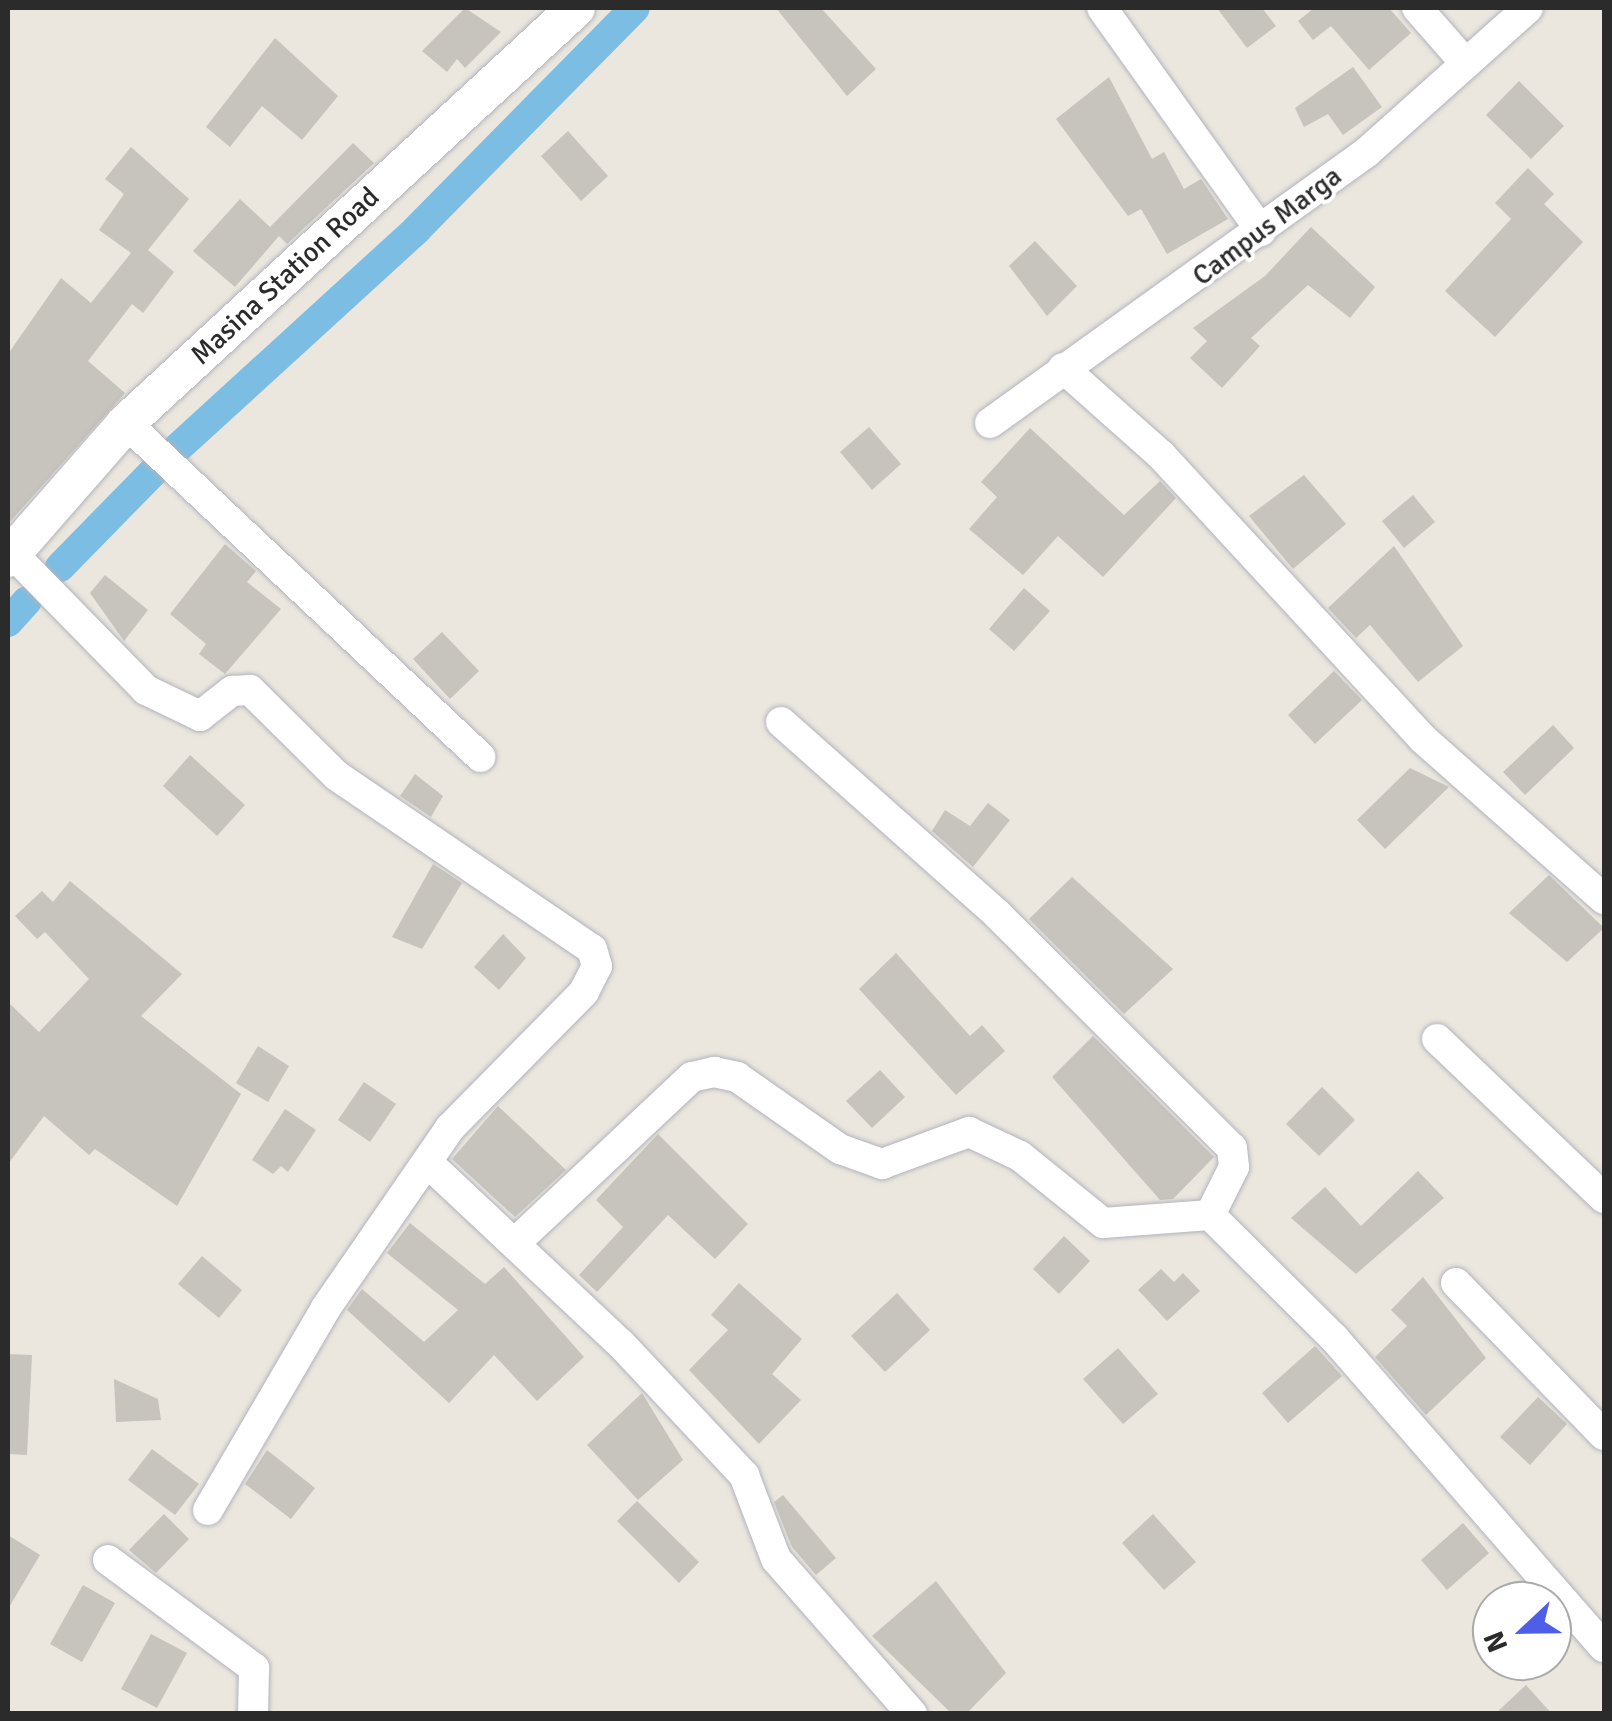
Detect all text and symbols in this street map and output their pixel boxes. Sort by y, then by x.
street label: Campus Marga [1186,159,1348,293]
street label: Masina Station Road [184,180,386,372]
north arrow [1472,1581,1572,1681]
text: N [1477,1626,1515,1657]

